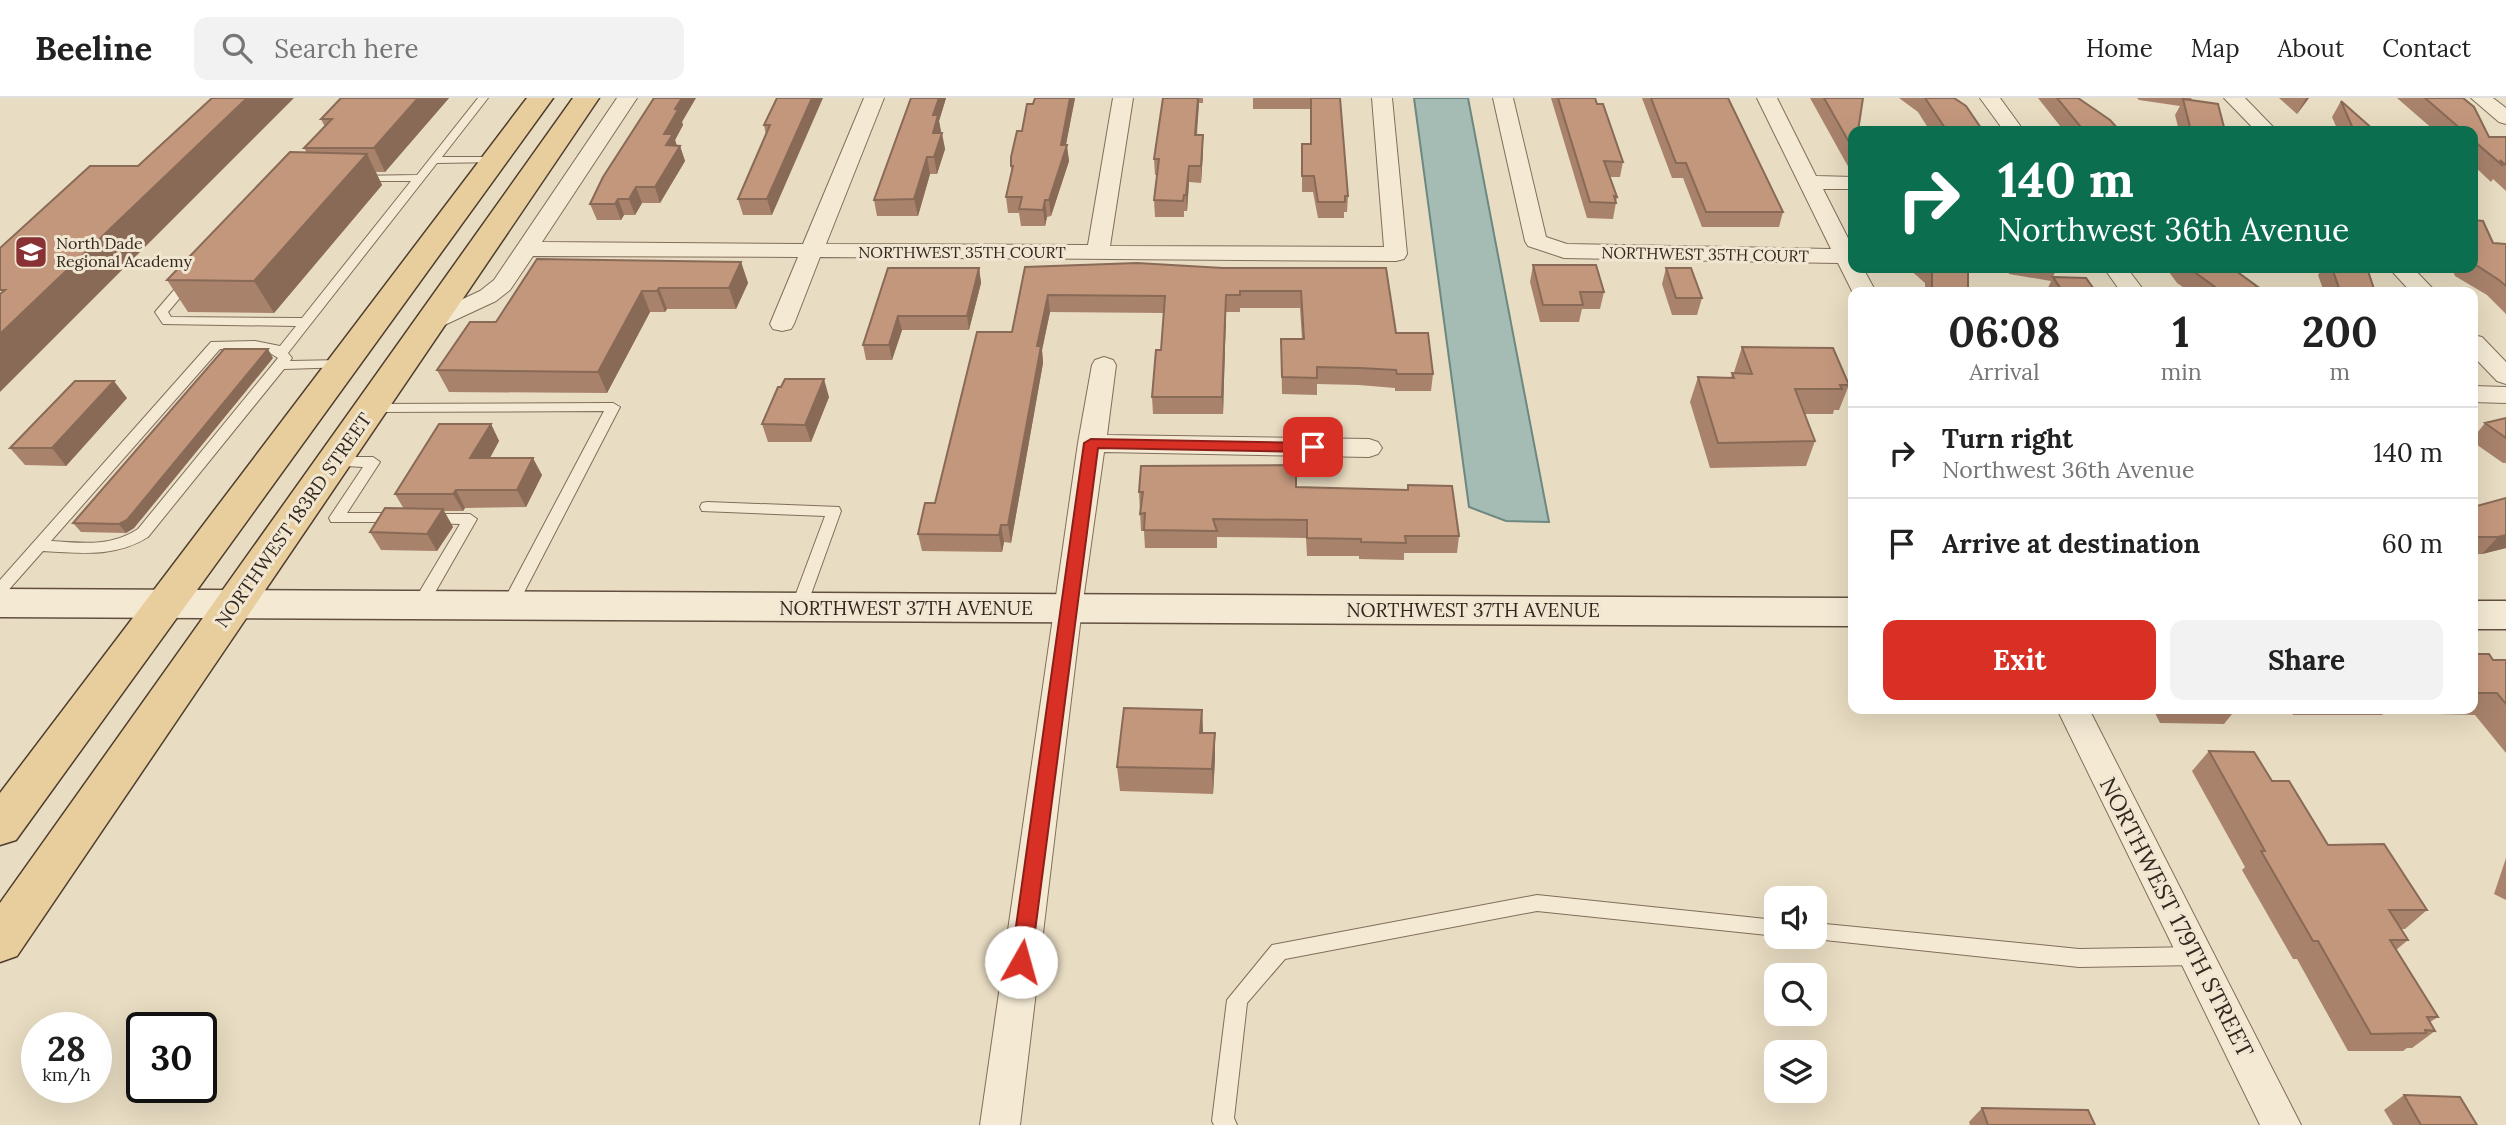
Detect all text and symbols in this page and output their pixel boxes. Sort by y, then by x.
search box [194,17,684,80]
text: Beeline [35,27,152,69]
icon: search [218,29,256,67]
text: Search here [274,32,419,65]
text: Home [2086,33,2153,64]
text: Map [2191,33,2240,64]
text: About [2278,33,2344,64]
text: Contact [2382,33,2471,64]
text: 140 m [1998,148,2134,210]
icon: right [1883,154,1974,245]
text: Northwest 36th Avenue [1998,209,2349,250]
school or university icon: North Dade Regional Academy [12,233,50,271]
place label: North Dade Regional Academy [56,233,192,271]
street label: NORTHWEST 35TH COURT [858,242,1066,262]
street label: NORTHWEST 35TH COURT [1601,242,1809,266]
text: 06:08 [1948,305,2060,359]
text: 1 [2173,305,2190,359]
text: 200 [2302,305,2378,359]
text: Arrival [1969,357,2039,386]
text: min [2161,357,2202,386]
text: m [2330,357,2350,386]
street label: NORTHWEST 183RD STREET [210,408,376,632]
pin [1283,417,1343,477]
text: Turn right [1942,422,2073,455]
icon: arrive [1294,428,1332,466]
icon: right [1883,434,1921,472]
text: 140 m [2373,436,2443,469]
text: Northwest 36th Avenue [1942,455,2195,484]
icon: arrive [1883,525,1921,563]
text: Arrive at destination [1942,527,2200,560]
text: 60 m [2382,527,2443,560]
street label: NORTHWEST 37TH AVENUE [779,596,1033,620]
street label: NORTHWEST 37TH AVENUE [1346,598,1600,622]
button: Exit [1883,620,2156,700]
button: Share [2170,620,2443,700]
street label: NORTHWEST 179TH STREET [2094,772,2260,1062]
map controls [1764,886,1827,1103]
button: sound [1764,886,1827,949]
position arrow [984,925,1058,999]
button: search [1764,963,1827,1026]
speed limit sign: 30 [126,1012,217,1103]
text: 28 [47,1026,86,1071]
button: layers [1764,1040,1827,1103]
text: km/h [42,1063,91,1086]

